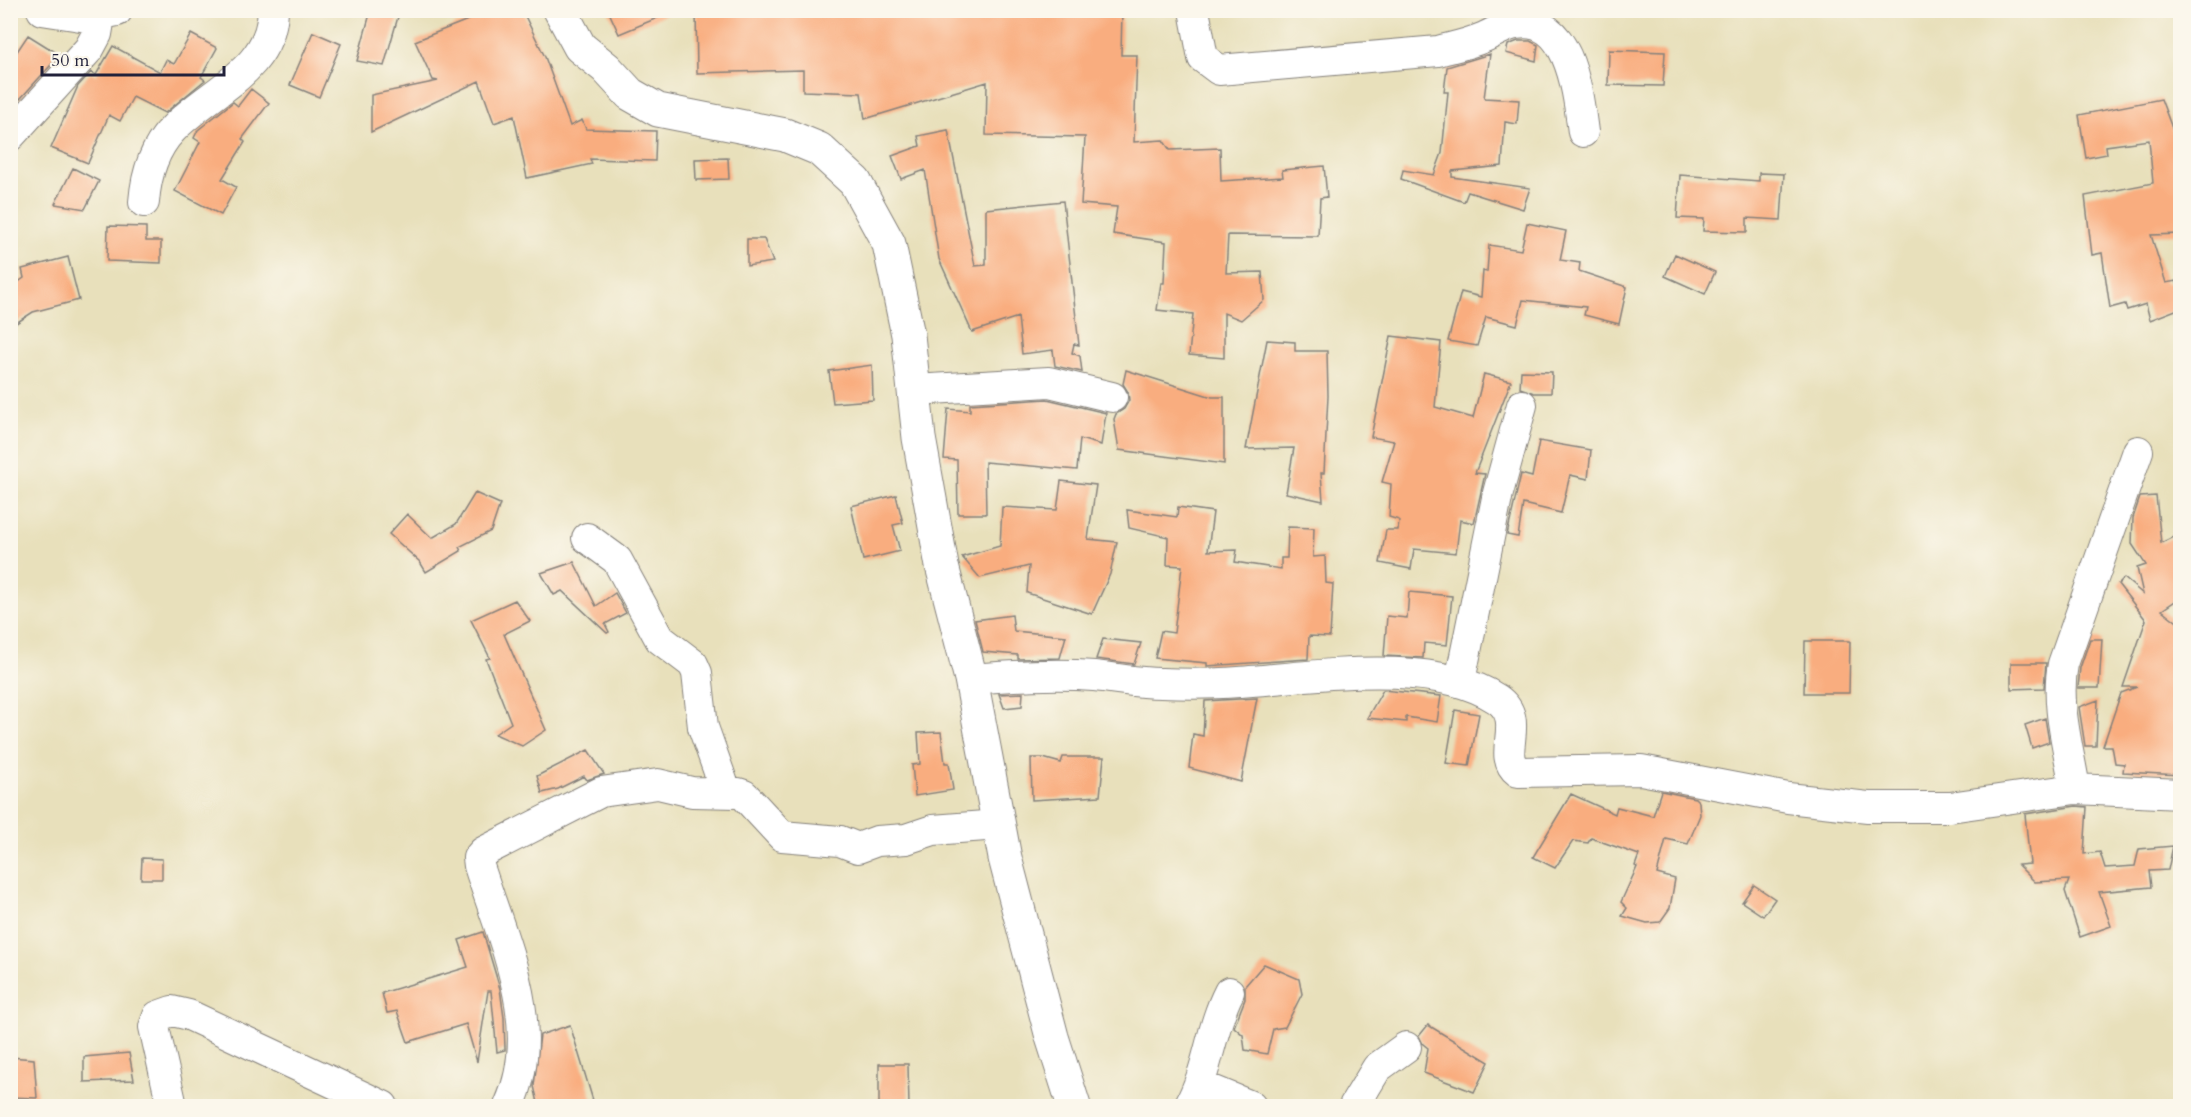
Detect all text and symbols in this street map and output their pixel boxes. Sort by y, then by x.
scale bar [42,39,224,77]
text: 50 m [51,48,90,73]

